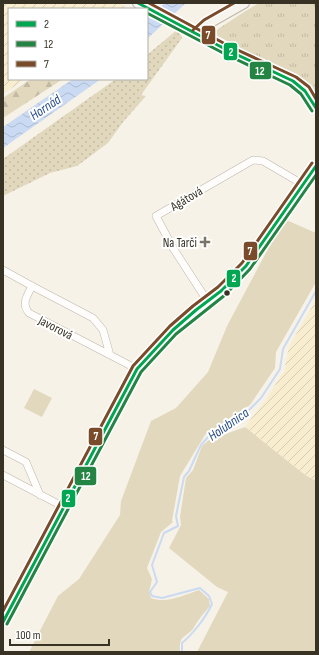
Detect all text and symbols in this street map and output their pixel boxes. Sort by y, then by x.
legend [8,8,148,80]
text: 2 [44,17,49,32]
line badge: 7 [201,25,216,45]
text: 7 [206,29,211,42]
text: 12 [44,37,53,52]
line badge: 2 [223,42,238,61]
text: 2 [229,46,234,59]
text: 7 [44,57,49,72]
line badge: 12 [249,61,272,80]
text: 12 [255,65,265,78]
water label: Hornád [26,90,65,124]
street label: Agátová [167,183,206,215]
place label: Na Tarči [163,235,197,251]
marker: Na Tarči [200,237,210,247]
line badge: 7 [243,241,258,261]
text: 7 [248,245,253,258]
line badge: 2 [226,269,241,288]
text: 2 [232,272,237,285]
unlabelled marker [222,288,232,298]
street label: Javorová [35,312,75,343]
water label: Holubnica [205,404,252,445]
line badge: 7 [88,427,103,446]
text: 7 [94,430,99,443]
line badge: 12 [74,466,97,486]
text: 12 [81,470,91,483]
line badge: 2 [61,489,76,508]
text: 2 [66,492,71,505]
scale bar [10,621,109,647]
text: 100 m [16,628,41,643]

